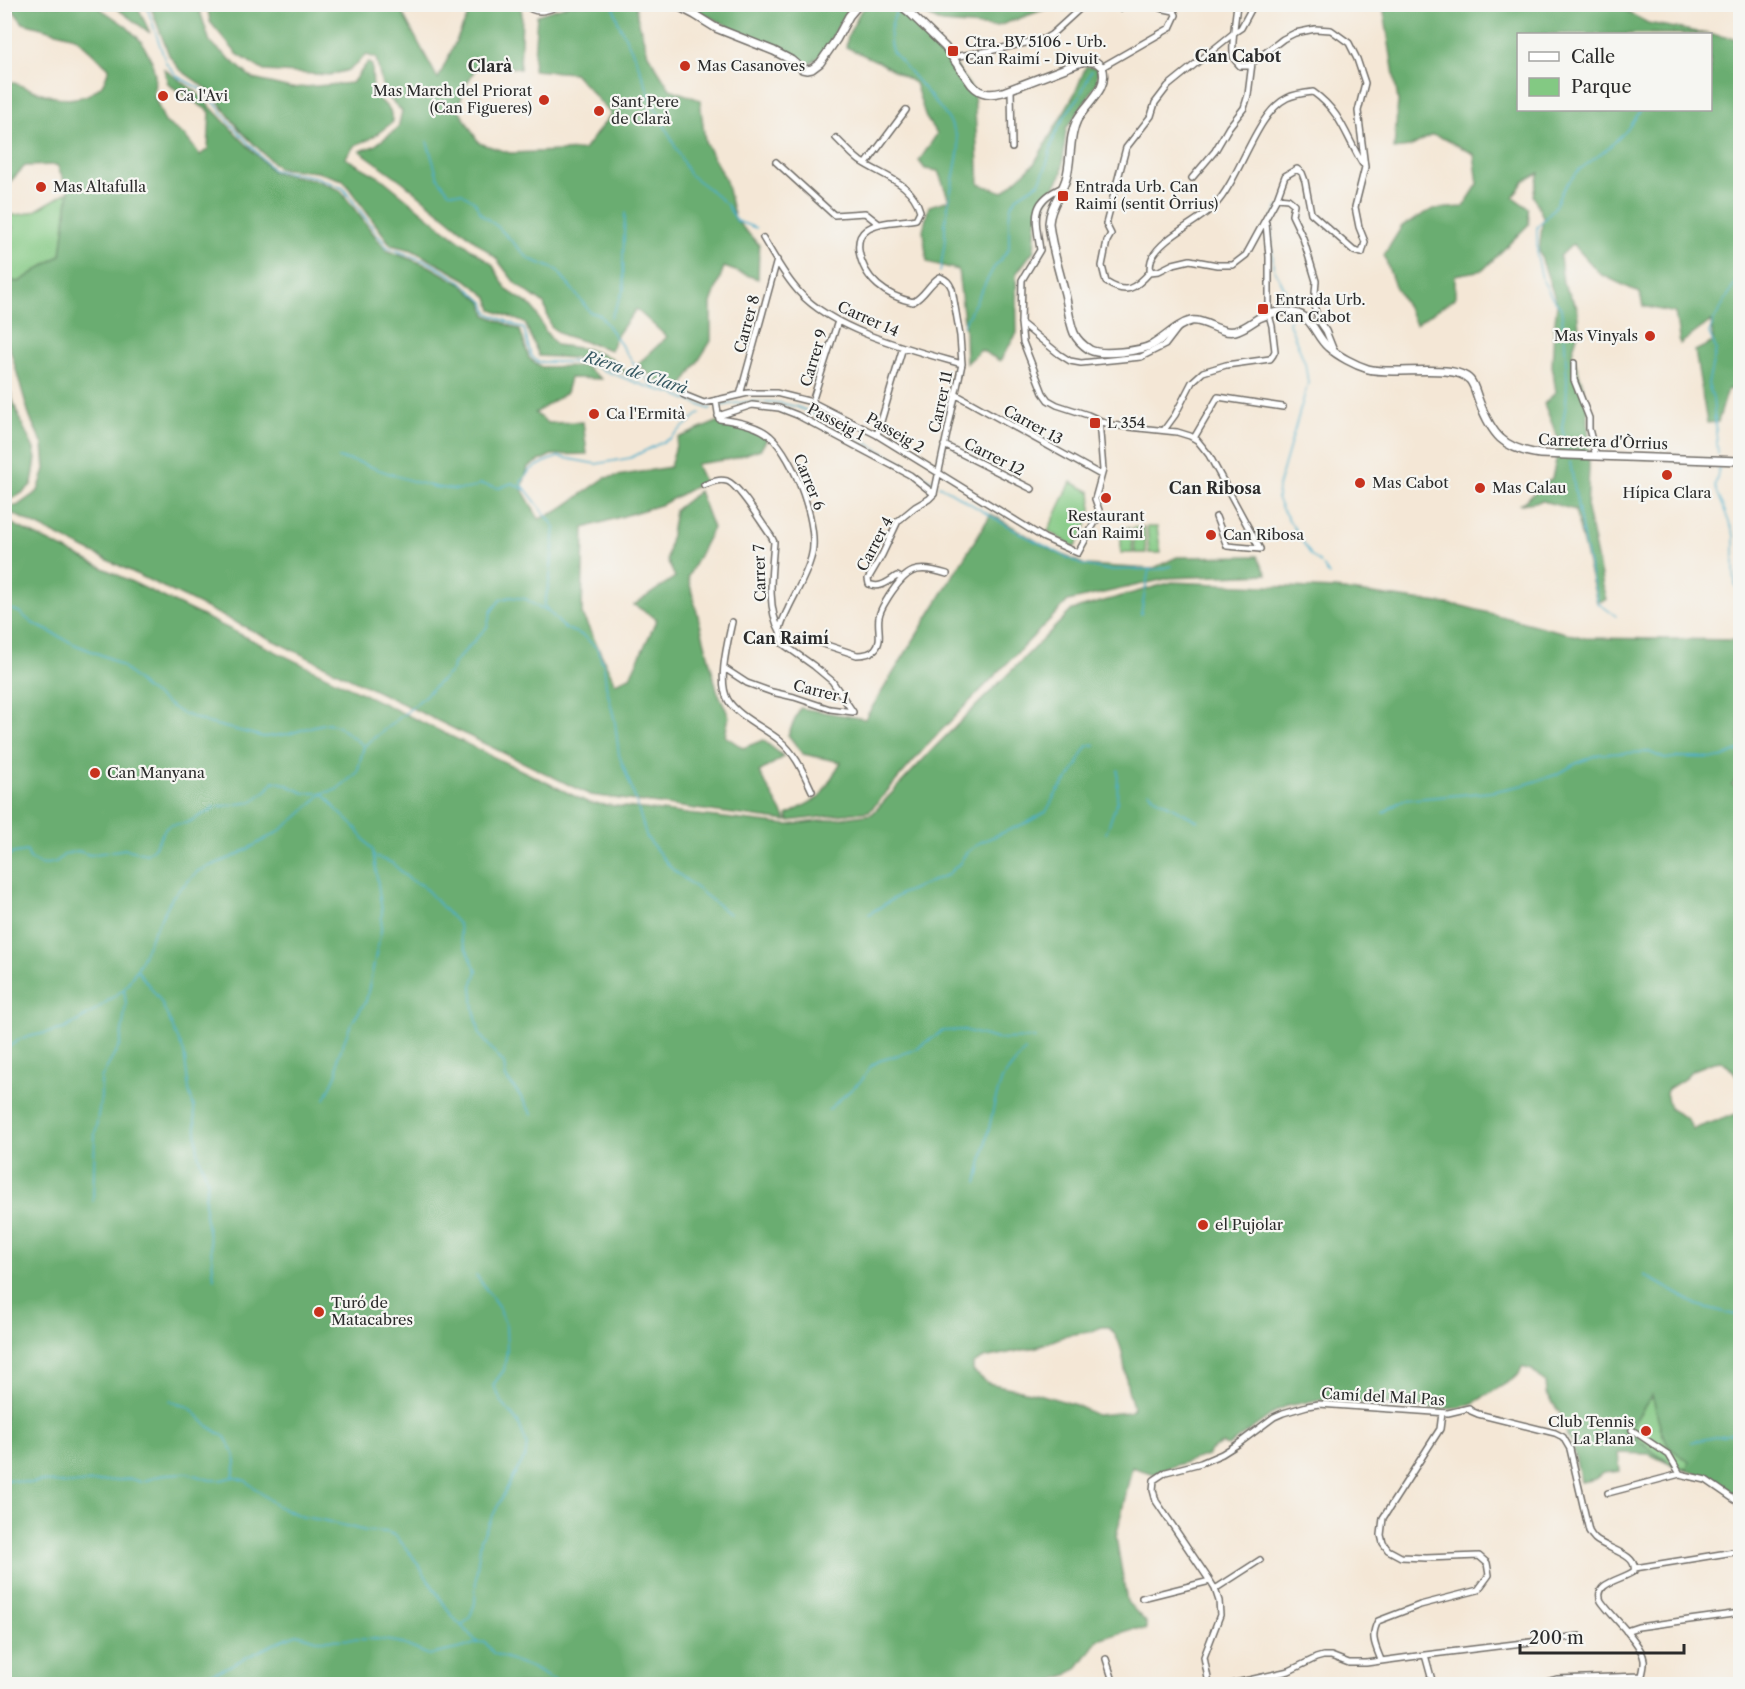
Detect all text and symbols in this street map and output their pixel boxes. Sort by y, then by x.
place label: Ctra. BV 5106 - Urb. Can Raimí - Divuit [965,32,1106,68]
legend [1517,33,1712,111]
marker: Ctra. BV 5106 - Urb. Can Raimí - Divuit [946,44,960,58]
district label: Can Cabot [1195,46,1282,66]
text: Calle [1571,46,1615,68]
district label: Clarà [468,56,513,76]
place label: Mas Casanoves [697,56,805,75]
marker: Mas Casanoves [678,59,692,73]
text: Parque [1571,76,1632,98]
place label: Mas March del Priorat (Can Figueres) [373,81,533,117]
place label: Ca l'Avi [175,86,228,105]
marker: Ca l'Avi [156,89,170,103]
place label: Sant Pere de Clarà [611,92,679,128]
marker: Mas March del Priorat (Can Figueres) [537,93,551,107]
marker: Sant Pere de Clarà [592,104,606,118]
place label: Mas Altafulla [53,177,146,196]
place label: Entrada Urb. Can Raimí (sentit Òrrius) [1075,177,1218,213]
marker: Mas Altafulla [34,180,48,194]
marker: Entrada Urb. Can Raimí (sentit Òrrius) [1056,189,1070,203]
place label: Entrada Urb. Can Cabot [1275,290,1366,326]
street label: Carrer 8 [730,293,763,355]
street label: Carrer 14 [835,297,902,341]
marker: Entrada Urb. Can Cabot [1256,302,1270,316]
place label: Mas Vinyals [1554,326,1638,345]
street label: Carrer 9 [796,327,831,389]
marker: Mas Vinyals [1643,329,1657,343]
water label: Riera de Clarà [580,345,691,398]
street label: Carrer 11 [925,368,956,435]
street label: Passeig 1 [804,399,869,445]
street label: Carrer 13 [1000,401,1066,449]
place label: Ca l'Ermità [606,404,685,423]
marker: Ca l'Ermità [587,407,601,421]
street label: Passeig 2 [863,408,928,457]
place label: L 354 [1107,413,1146,432]
marker: L 354 [1088,416,1102,430]
street label: Carretera d'Òrrius [1538,430,1668,453]
street label: Carrer 12 [961,433,1028,480]
street label: Carrer 6 [790,451,829,513]
marker: Hípica Clara [1660,468,1674,482]
place label: Mas Cabot [1372,473,1449,492]
marker: Mas Cabot [1353,476,1367,490]
district label: Can Ribosa [1169,478,1262,498]
place label: Mas Calau [1492,478,1567,497]
marker: Mas Calau [1473,481,1487,495]
place label: Hípica Clara [1623,483,1712,502]
marker: Restaurant Can Raimí [1099,491,1113,505]
place label: Restaurant Can Raimí [1067,506,1145,542]
street label: Carrer 4 [852,513,897,574]
place label: Can Ribosa [1223,525,1304,544]
marker: Can Ribosa [1204,528,1218,542]
street label: Carrer 7 [749,543,770,602]
district label: Can Raimí [743,628,829,648]
street label: Carrer 1 [791,675,852,708]
place label: Can Manyana [107,763,205,782]
marker: Can Manyana [88,766,102,780]
place label: el Pujolar [1215,1215,1284,1234]
marker: el Pujolar [1196,1218,1210,1232]
place label: Turó de Matacabres [331,1293,413,1329]
marker: Turó de Matacabres [312,1305,326,1319]
street label: Camí del Mal Pas [1321,1384,1445,1409]
place label: Club Tennis La Plana [1548,1412,1634,1448]
marker: Club Tennis La Plana [1639,1424,1653,1438]
scale bar [1520,1617,1684,1655]
text: 200 m [1529,1627,1584,1649]

